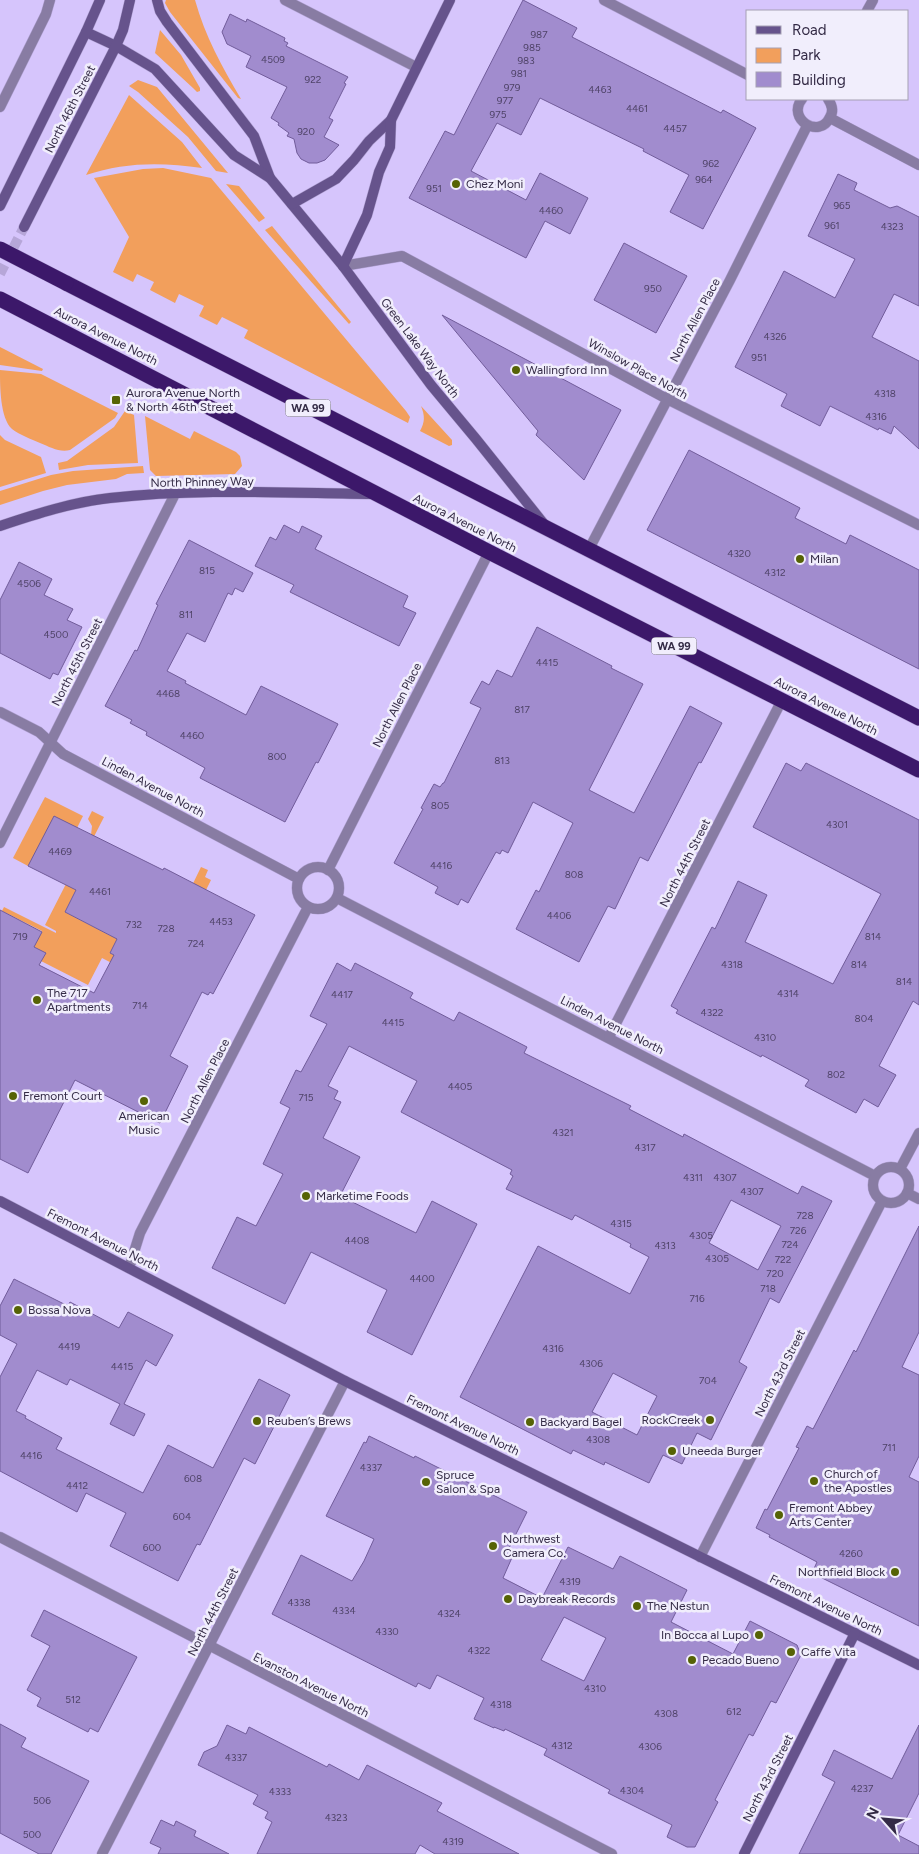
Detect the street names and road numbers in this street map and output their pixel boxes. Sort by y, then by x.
street label: North 46th Street [42,62,98,155]
street label: North Allen Place [667,275,723,364]
street label: Green Lake Way North [378,295,462,401]
street label: Aurora Avenue North [52,304,160,368]
street label: Winslow Place North [586,336,690,402]
road number: WA 99 [286,399,330,416]
street label: North Phinney Way [150,474,254,490]
street label: Aurora Avenue North [411,491,519,555]
street label: North 45th Street [49,615,105,708]
road number: WA 99 [652,637,696,654]
street label: North Allen Place [370,660,425,750]
street label: Aurora Avenue North [772,674,880,738]
street label: Linden Avenue North [99,754,207,820]
street label: North 44th Street [657,816,714,909]
street label: Linden Avenue North [558,993,666,1057]
street label: North Allen Place [178,1036,233,1126]
street label: Fremont Avenue North [45,1206,161,1274]
street label: North 43rd Street [752,1327,808,1419]
street label: Fremont Avenue North [404,1392,522,1458]
street label: North 44th Street [185,1565,242,1658]
street label: Fremont Avenue North [767,1572,885,1638]
street label: Evanston Avenue North [251,1650,371,1720]
street label: North 43rd Street [740,1732,796,1824]

